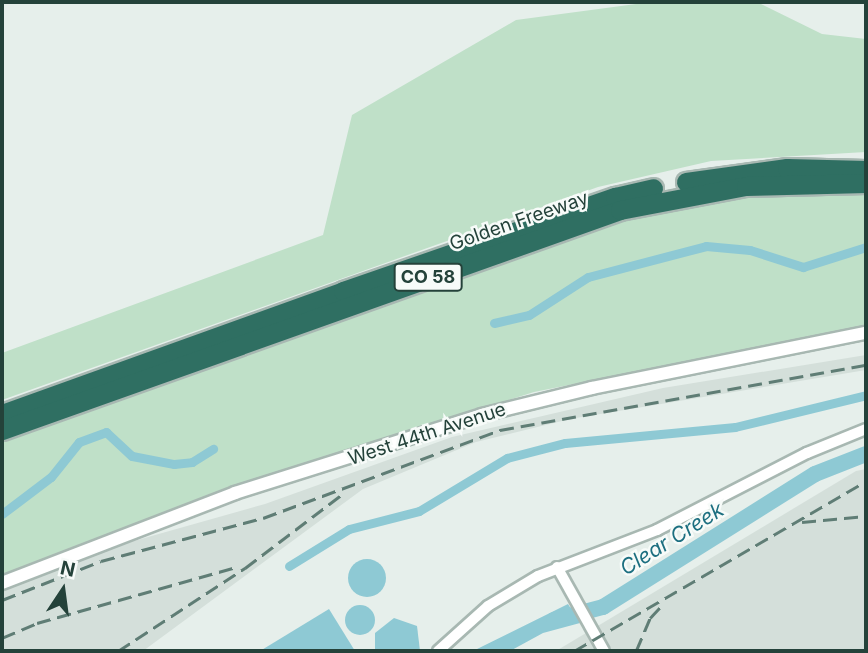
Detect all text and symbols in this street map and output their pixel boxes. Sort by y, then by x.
street label: Golden Freeway [447,187,591,255]
road number: CO 58 [393,262,463,292]
street label: West 44th Avenue [345,398,509,470]
water label: Clear Creek [615,497,729,581]
north arrow [28,555,98,625]
text: N [58,556,77,582]

